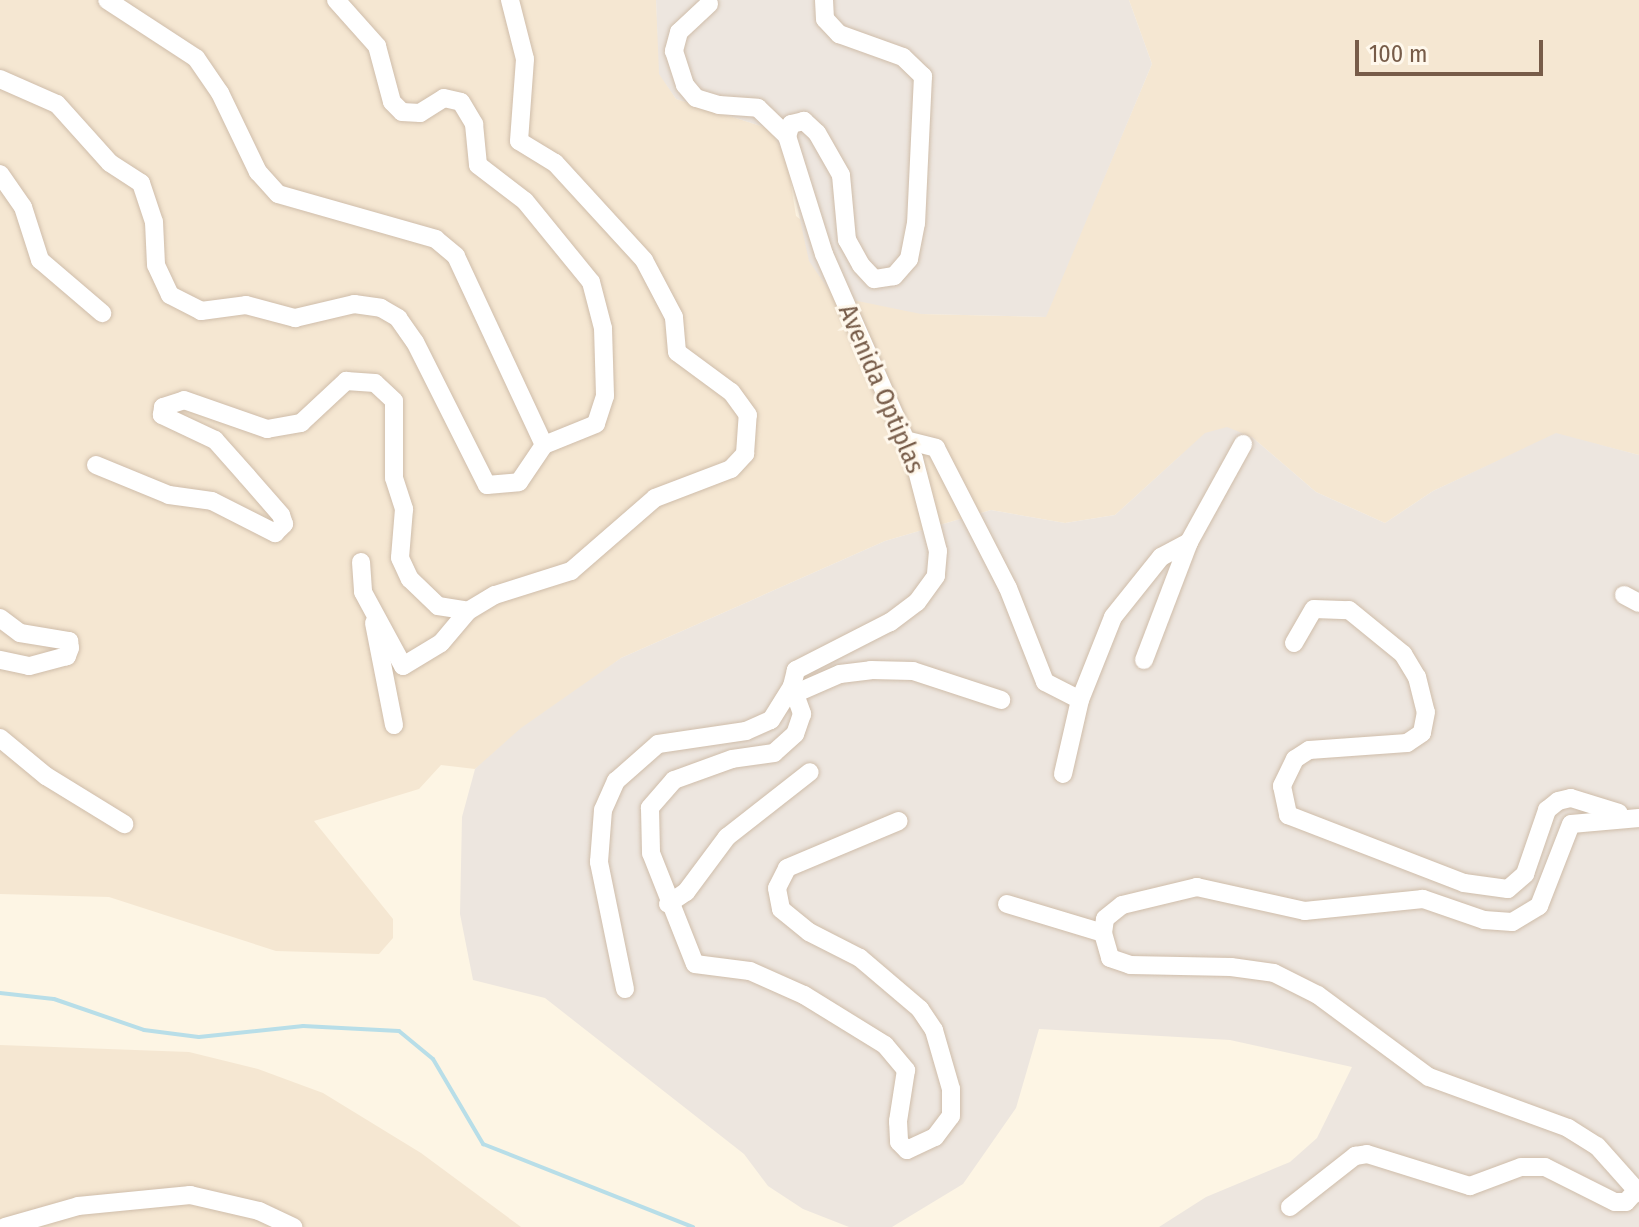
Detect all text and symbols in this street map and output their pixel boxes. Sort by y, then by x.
scale bar [1359,24,1547,74]
text: 100 m [1369,40,1427,68]
street label: Avenida Optiplas [831,300,931,478]

